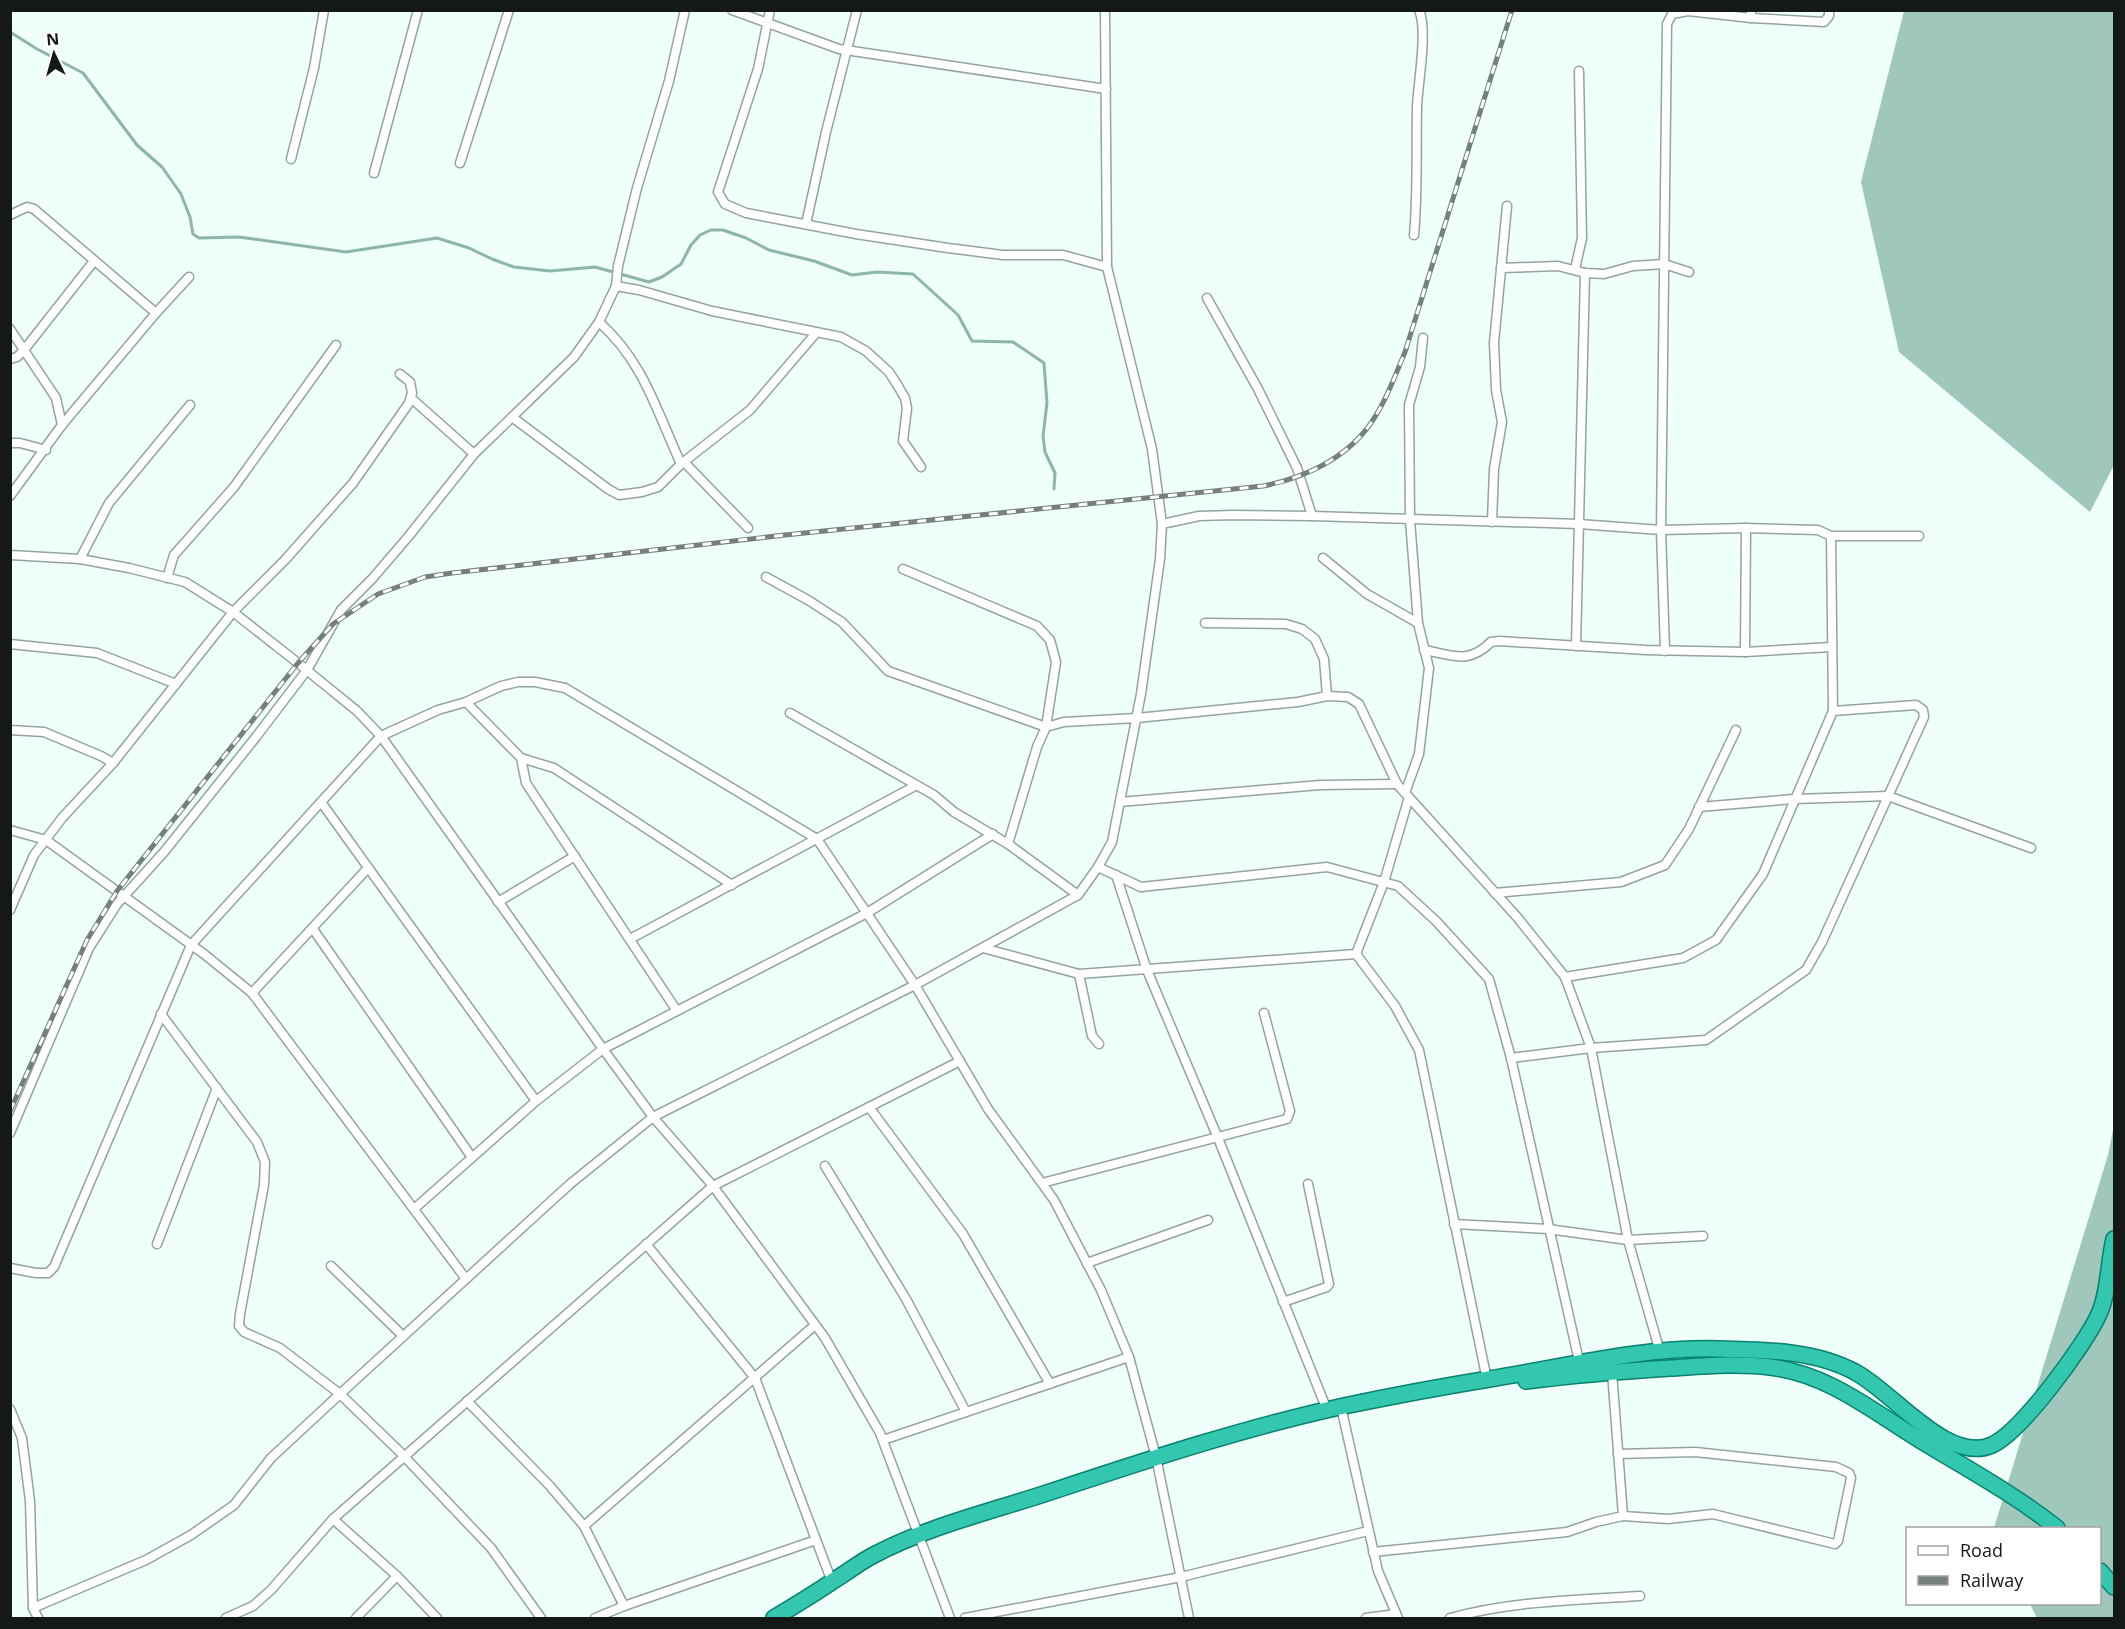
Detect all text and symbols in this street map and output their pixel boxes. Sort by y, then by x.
north arrow [24,24,84,84]
text: N [45,28,60,51]
legend [1906,1527,2101,1605]
text: Road [1960,1538,2003,1562]
text: Railway [1960,1568,2024,1592]

